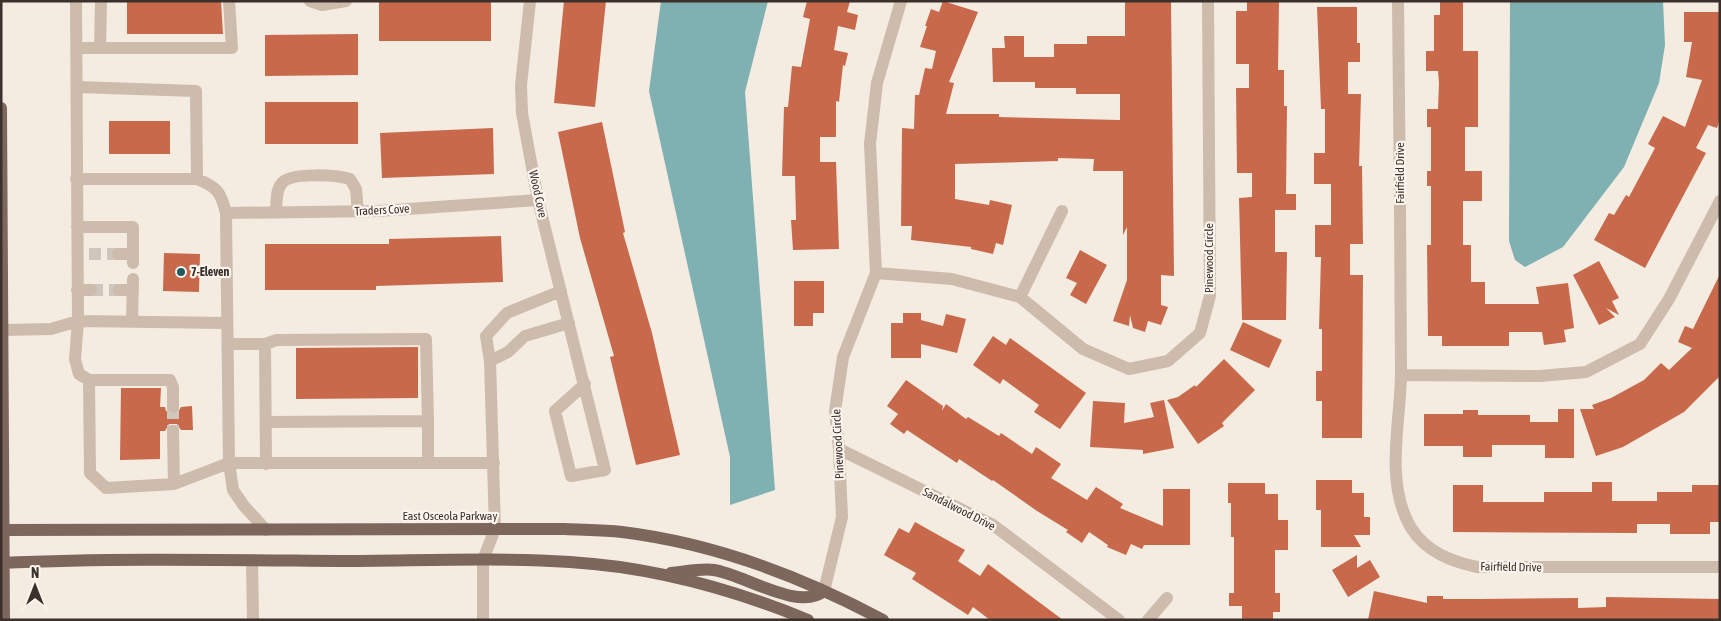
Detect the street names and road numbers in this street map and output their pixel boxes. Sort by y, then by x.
street label: Fairfield Drive [1393,142,1407,204]
street label: Wood Cove [526,169,550,219]
street label: Traders Cove [354,202,410,218]
street label: Pinewood Circle [1202,223,1216,293]
street label: Pinewood Circle [829,409,847,479]
street label: Sandalwood Drive [920,485,998,533]
street label: East Osceola Parkway [403,509,497,523]
street label: Fairfield Drive [1480,559,1542,575]

